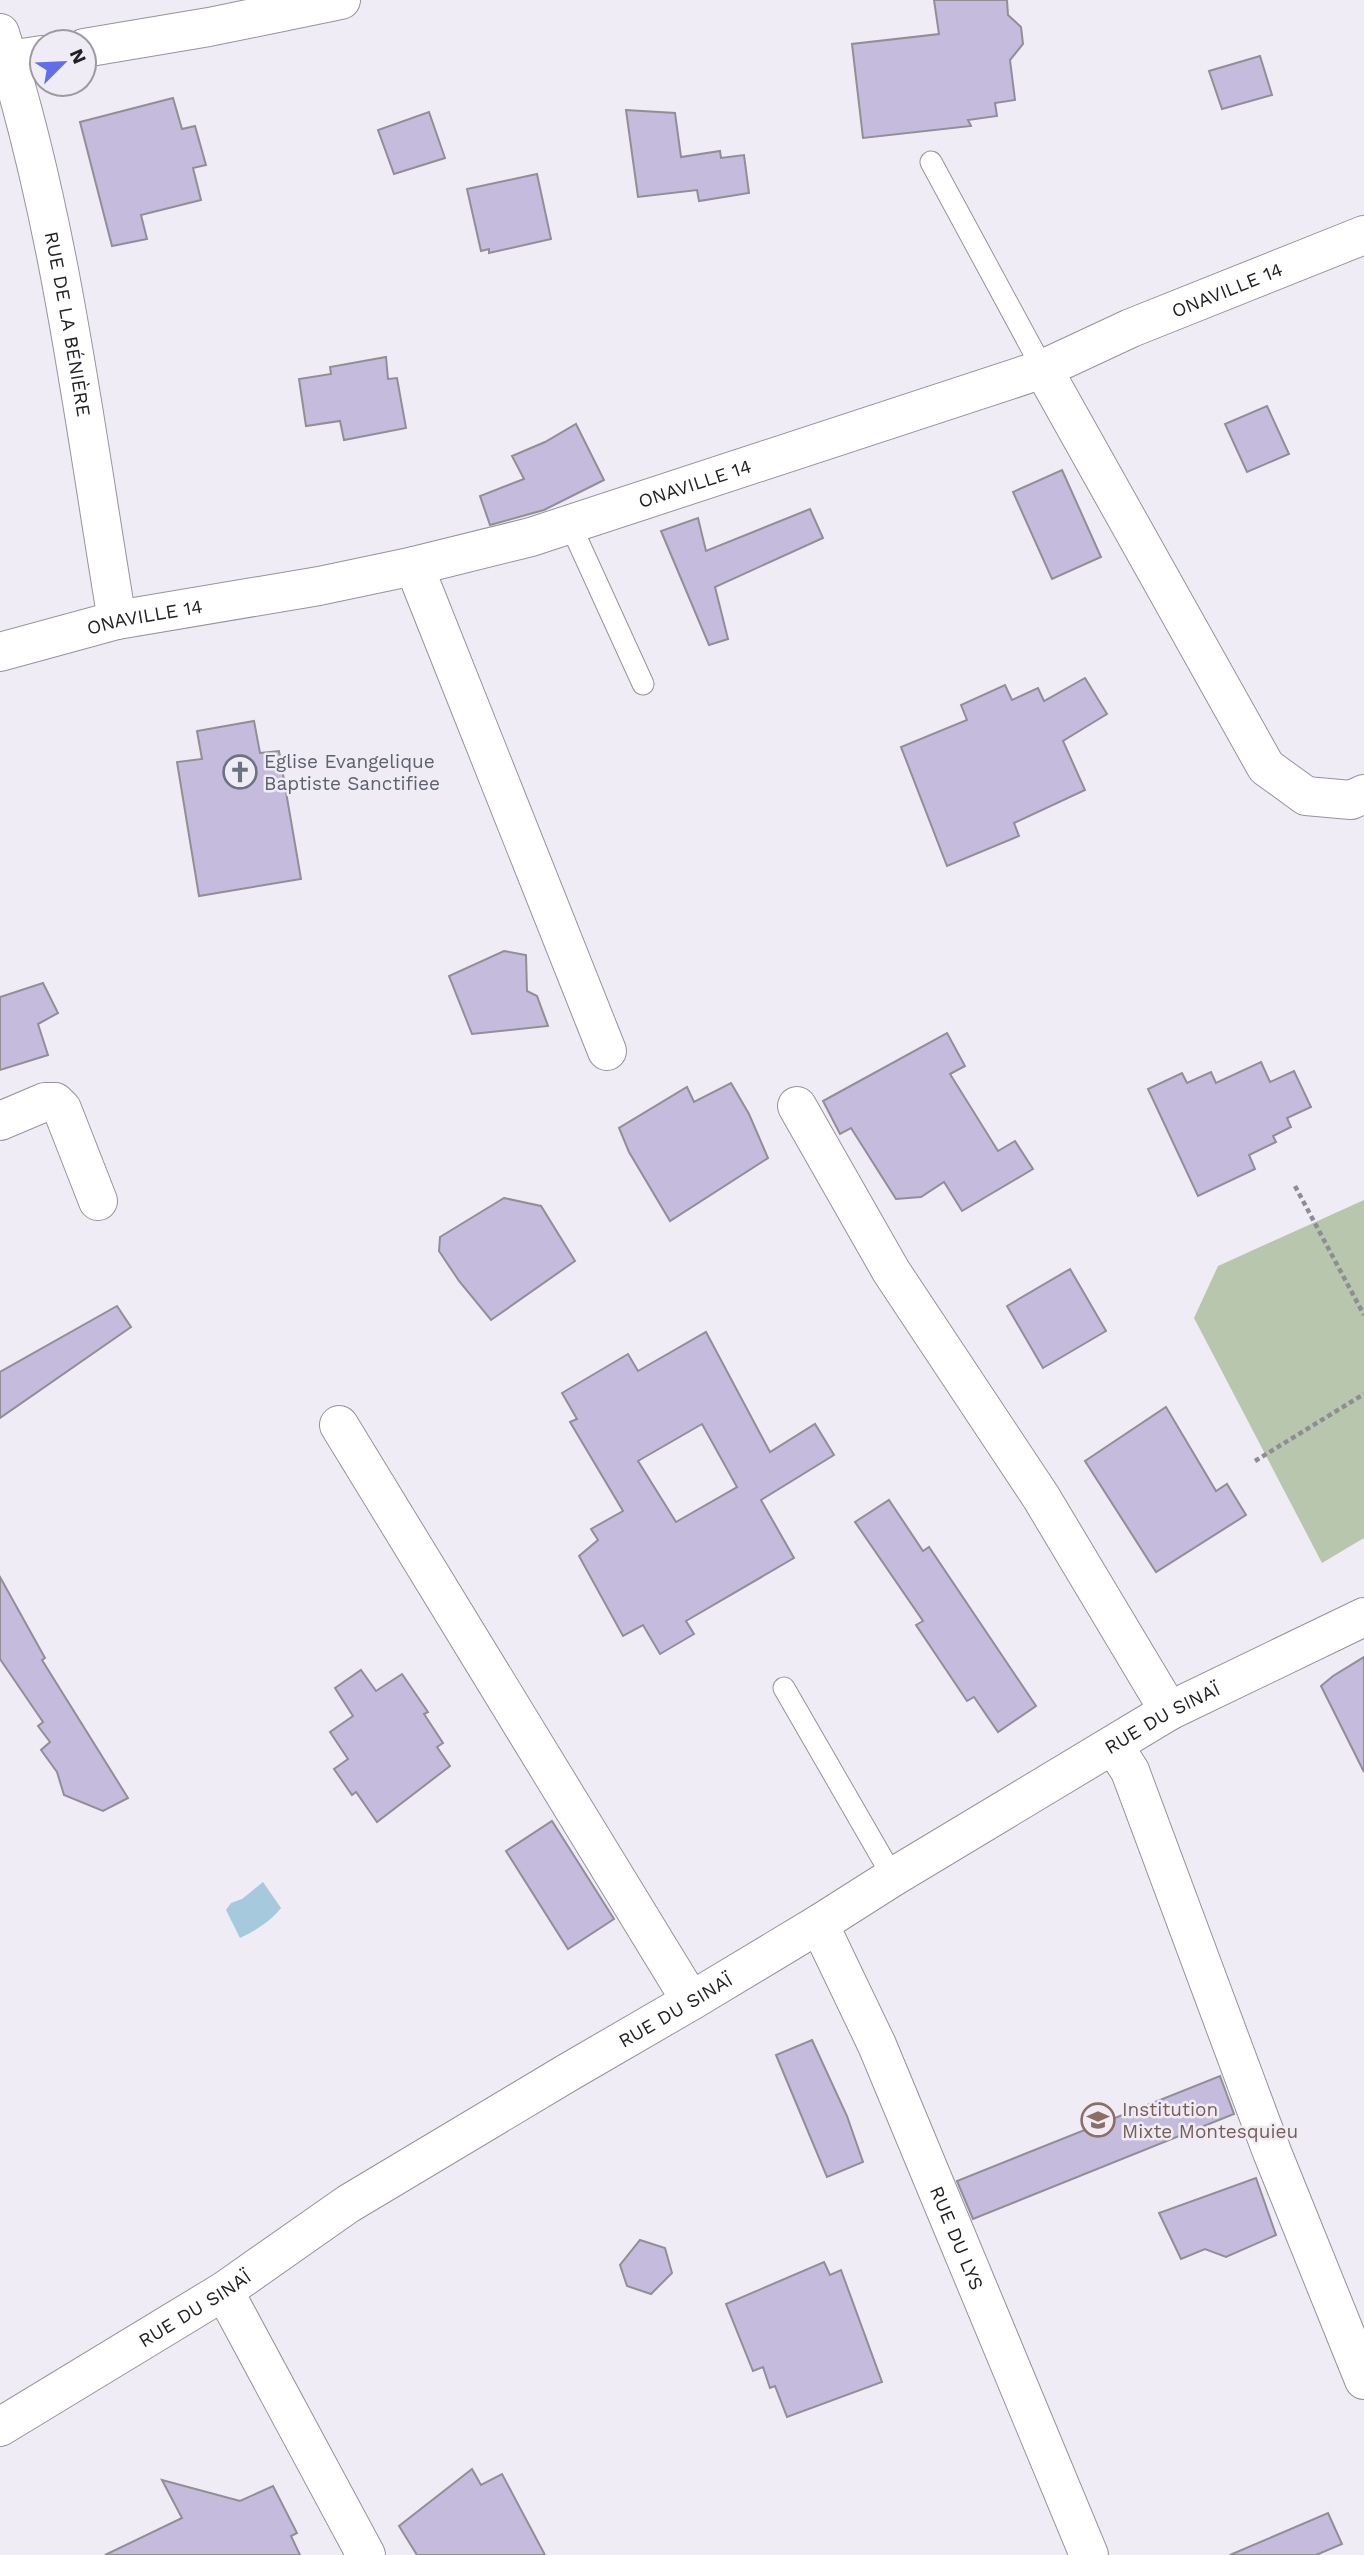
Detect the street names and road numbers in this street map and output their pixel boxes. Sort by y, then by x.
street label: RUE DE LA BÉNIÈRE [40,229,95,418]
street label: ONAVILLE 14 [1168,258,1286,323]
street label: ONAVILLE 14 [635,455,754,513]
street label: ONAVILLE 14 [84,595,204,640]
street label: RUE DU SINAÏ [1100,1677,1224,1759]
street label: RUE DU SINAÏ [614,1968,737,2053]
street label: RUE DU LYS [925,2183,988,2293]
street label: RUE DU SINAÏ [134,2264,256,2352]

